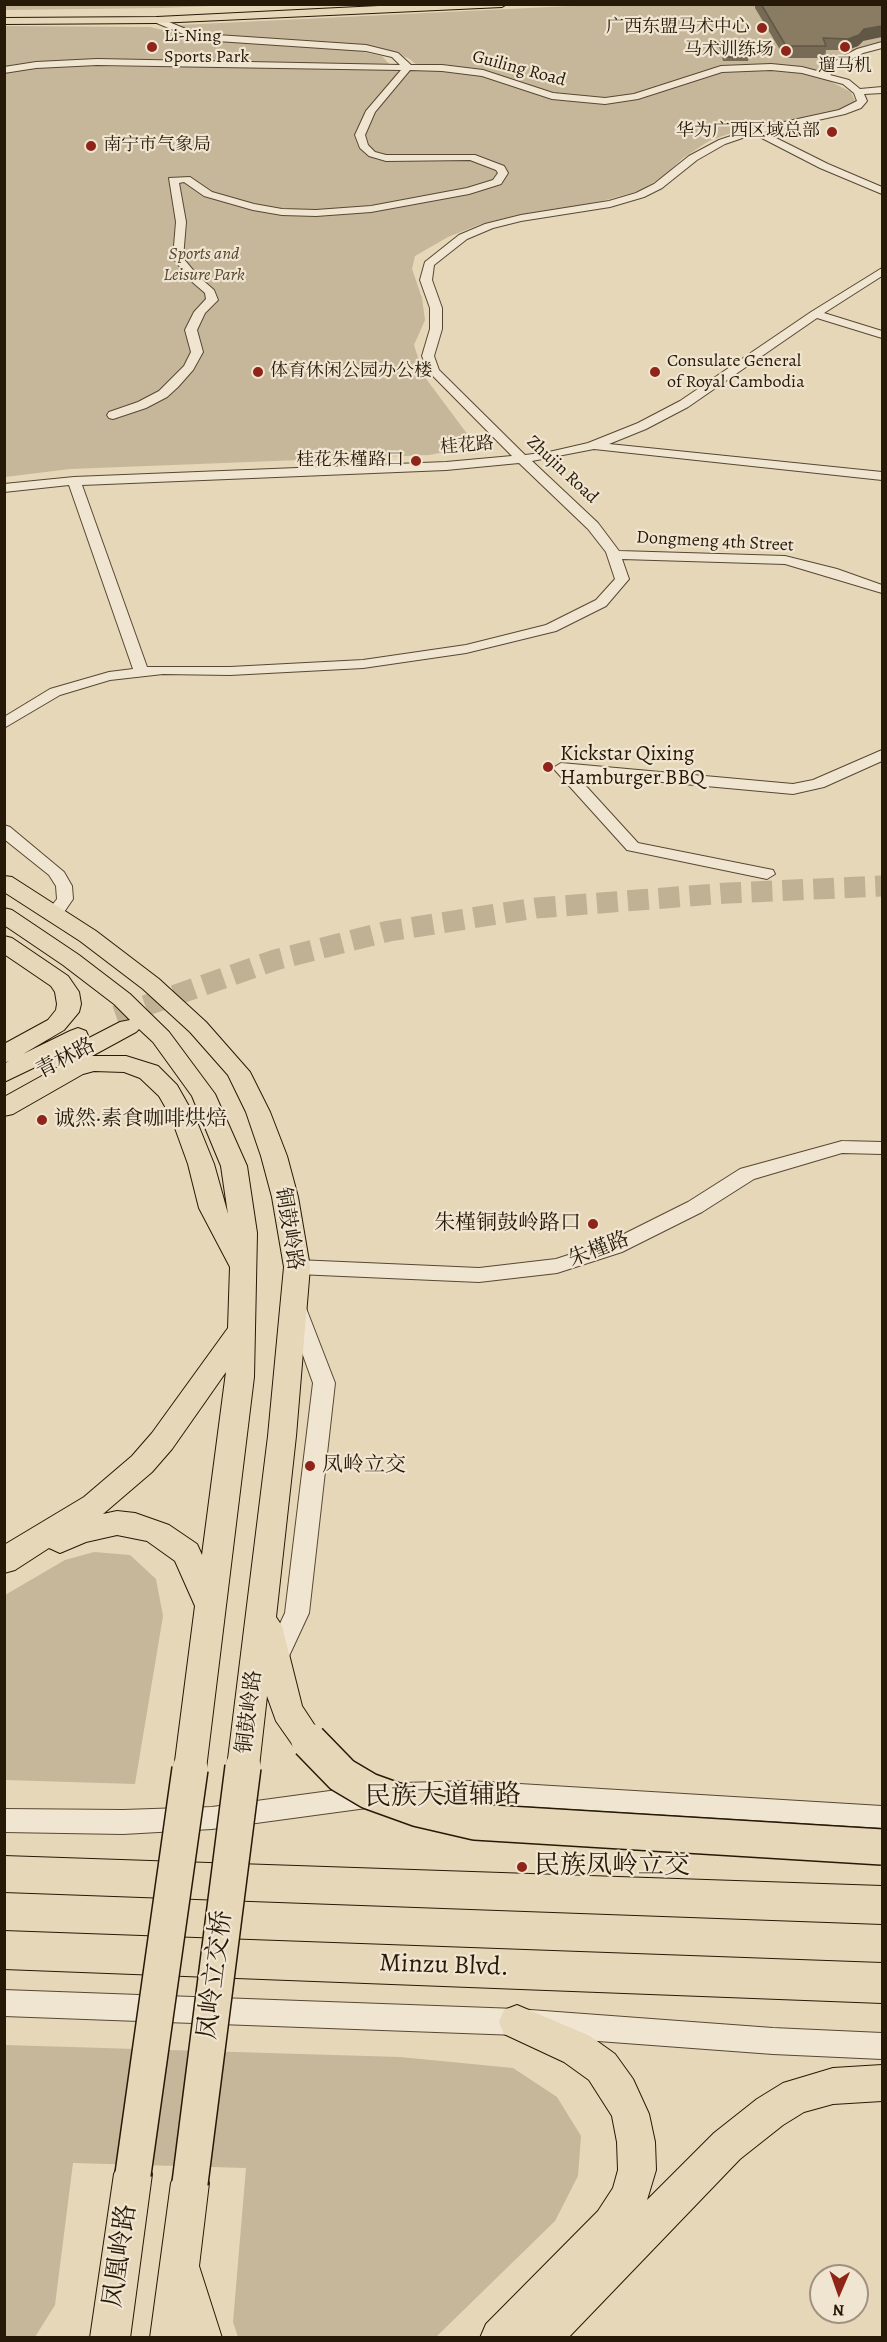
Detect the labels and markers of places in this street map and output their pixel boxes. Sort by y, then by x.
place label: 广西东盟马术中心 [606,17,750,39]
marker: 广西东盟马术中心 [755,21,769,35]
place label: Li-Ning Sports Park [164,26,249,68]
marker: Li-Ning Sports Park [145,40,159,54]
place label: 马术训练场 [684,40,774,62]
marker: 遛马机 [838,40,852,54]
marker: 马术训练场 [779,44,793,58]
place label: 遛马机 [818,56,872,78]
place label: 华为广西区域总部 [676,121,820,143]
marker: 华为广西区域总部 [825,125,839,139]
place label: 南宁市气象局 [103,135,211,157]
marker: 南宁市气象局 [84,139,98,153]
place label: Consulate General of Royal Cambodia [667,351,805,394]
place label: 体育休闲公园办公楼 [270,361,432,383]
marker: 体育休闲公园办公楼 [251,365,265,379]
marker: Consulate General of Royal Cambodia [648,365,662,379]
place label: 桂花朱槿路口 [296,450,404,472]
marker: 桂花朱槿路口 [409,454,423,468]
place label: Kickstar Qixing Hamburger BBQ [560,742,705,792]
marker: Kickstar Qixing Hamburger BBQ [541,760,555,774]
place label: 诚然·素食咖啡烘焙 [54,1107,227,1133]
marker: 诚然·素食咖啡烘焙 [35,1113,49,1127]
place label: 朱槿铜鼓岭路口 [434,1211,581,1237]
marker: 朱槿铜鼓岭路口 [586,1217,600,1231]
place label: 凤岭立交 [322,1453,406,1479]
marker: 凤岭立交 [303,1459,317,1473]
place label: 民族凤岭立交 [534,1851,690,1883]
marker: 民族凤岭立交 [515,1860,529,1874]

